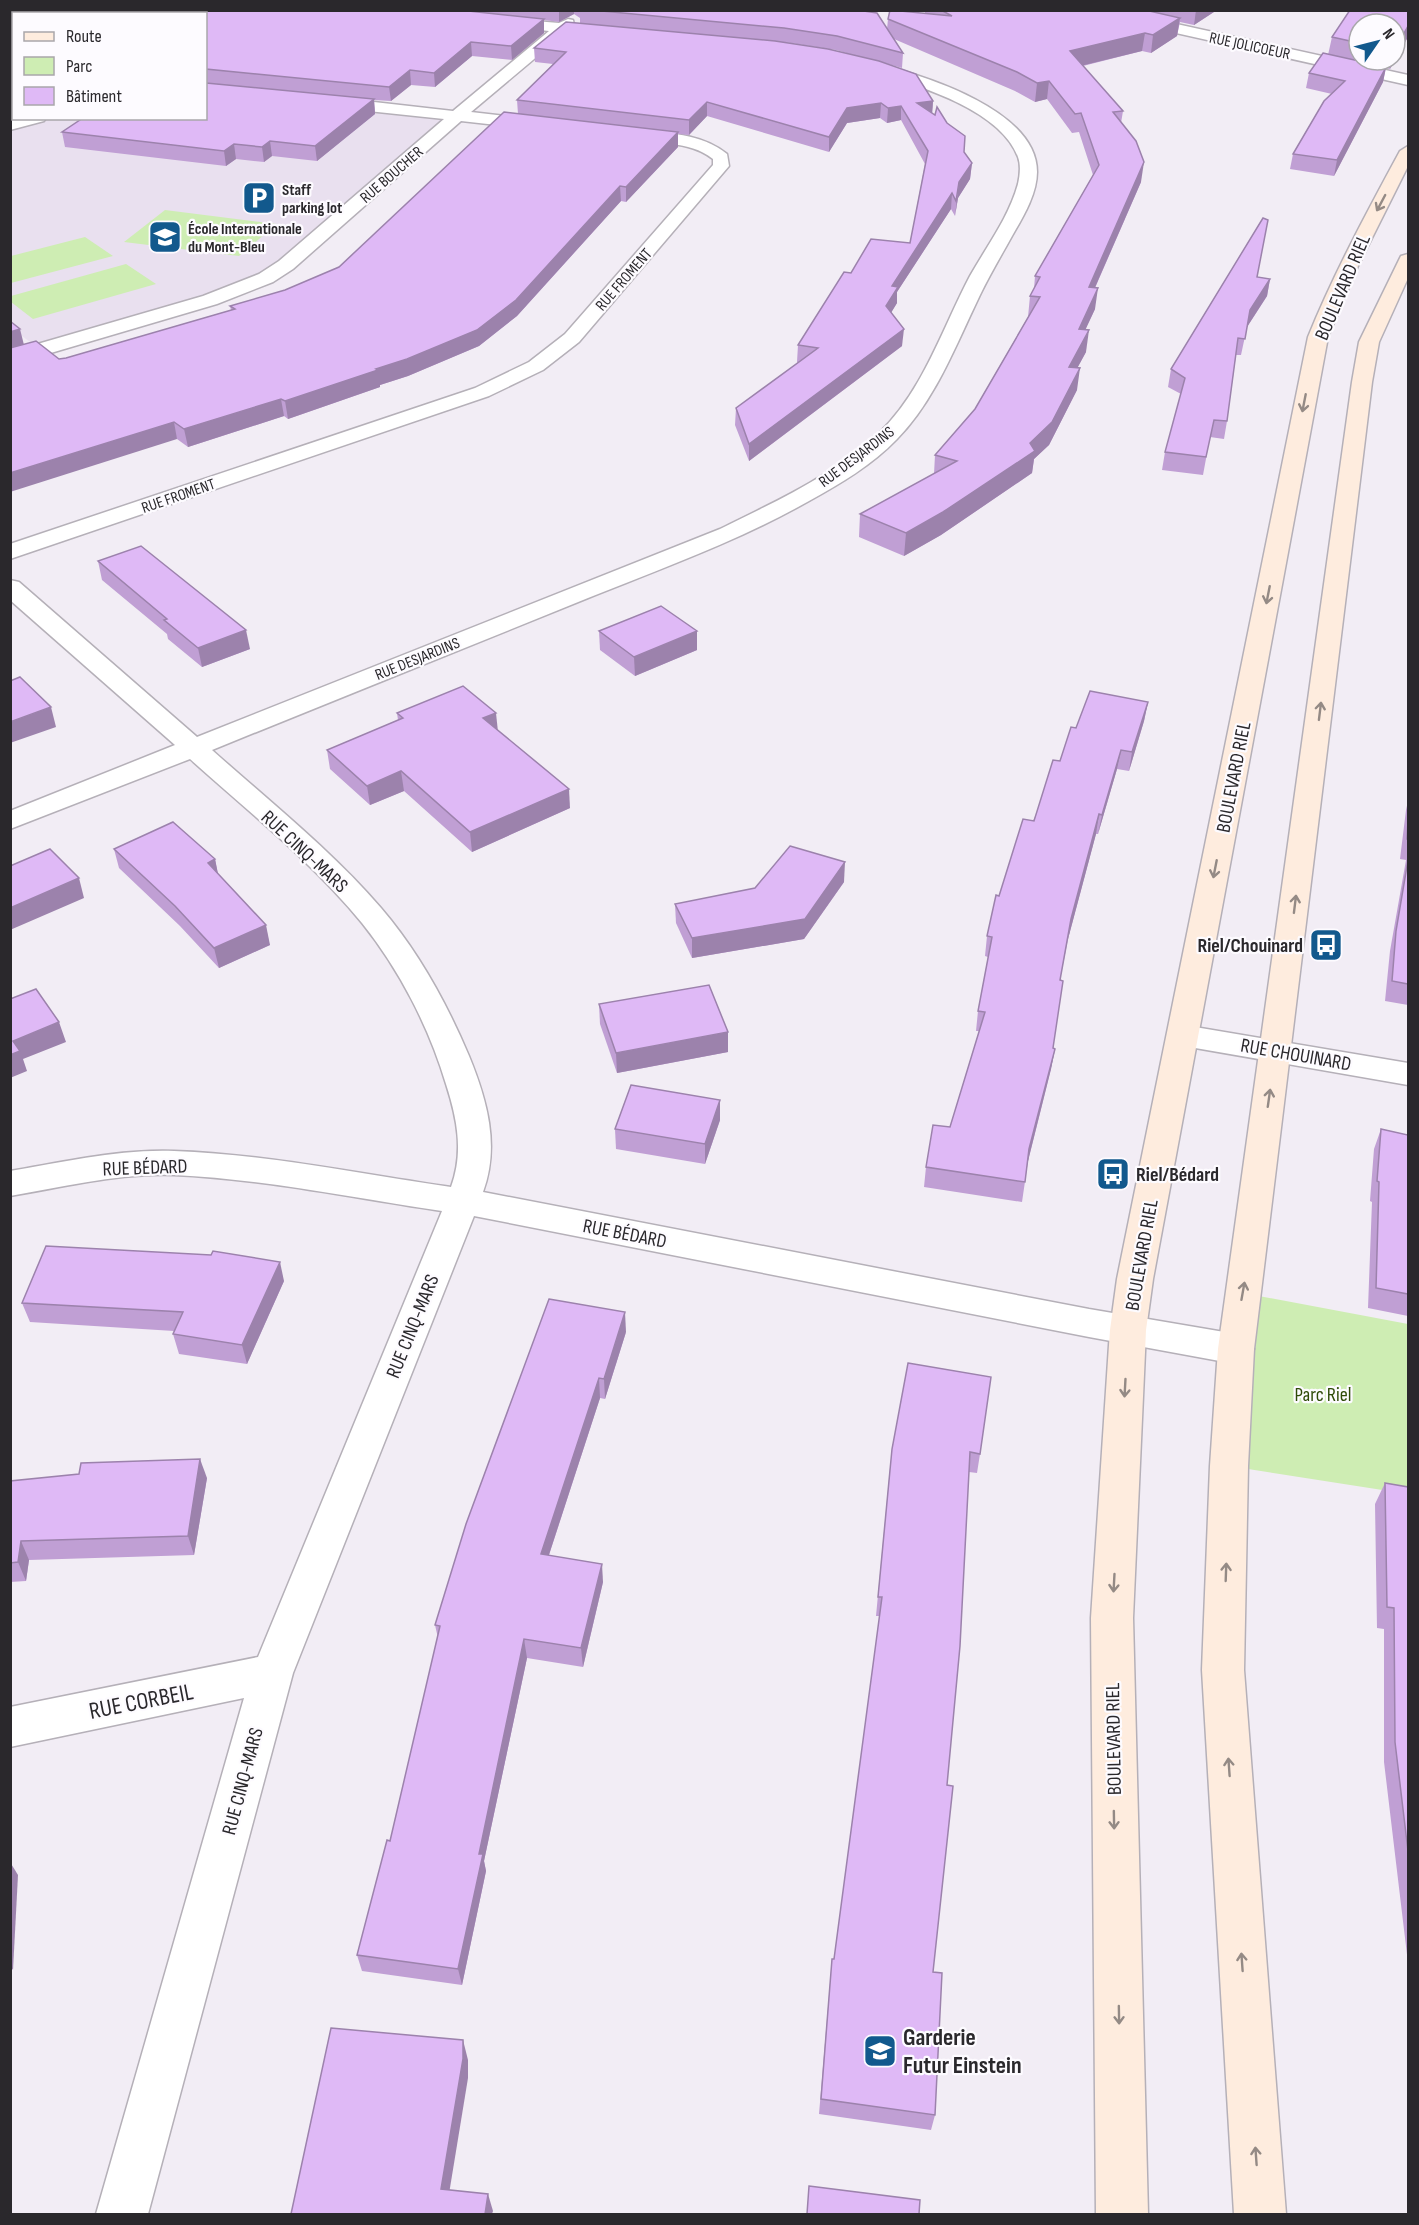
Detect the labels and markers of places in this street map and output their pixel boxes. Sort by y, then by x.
parking icon: Staff parking lot [241,180,277,216]
place label: Staff parking lot [282,181,342,218]
school or university icon: École Internationale du Mont-Bleu [147,219,183,255]
place label: École Internationale du Mont-Bleu [188,220,302,257]
bus stop icon: Riel/Chouinard [1308,927,1344,963]
place label: Riel/Chouinard [1197,934,1303,958]
bus stop icon: Riel/Bédard [1095,1156,1131,1192]
place label: Riel/Bédard [1136,1163,1219,1187]
place label: Garderie Futur Einstein [903,2023,1022,2080]
school or university icon: Garderie Futur Einstein [862,2033,898,2069]

